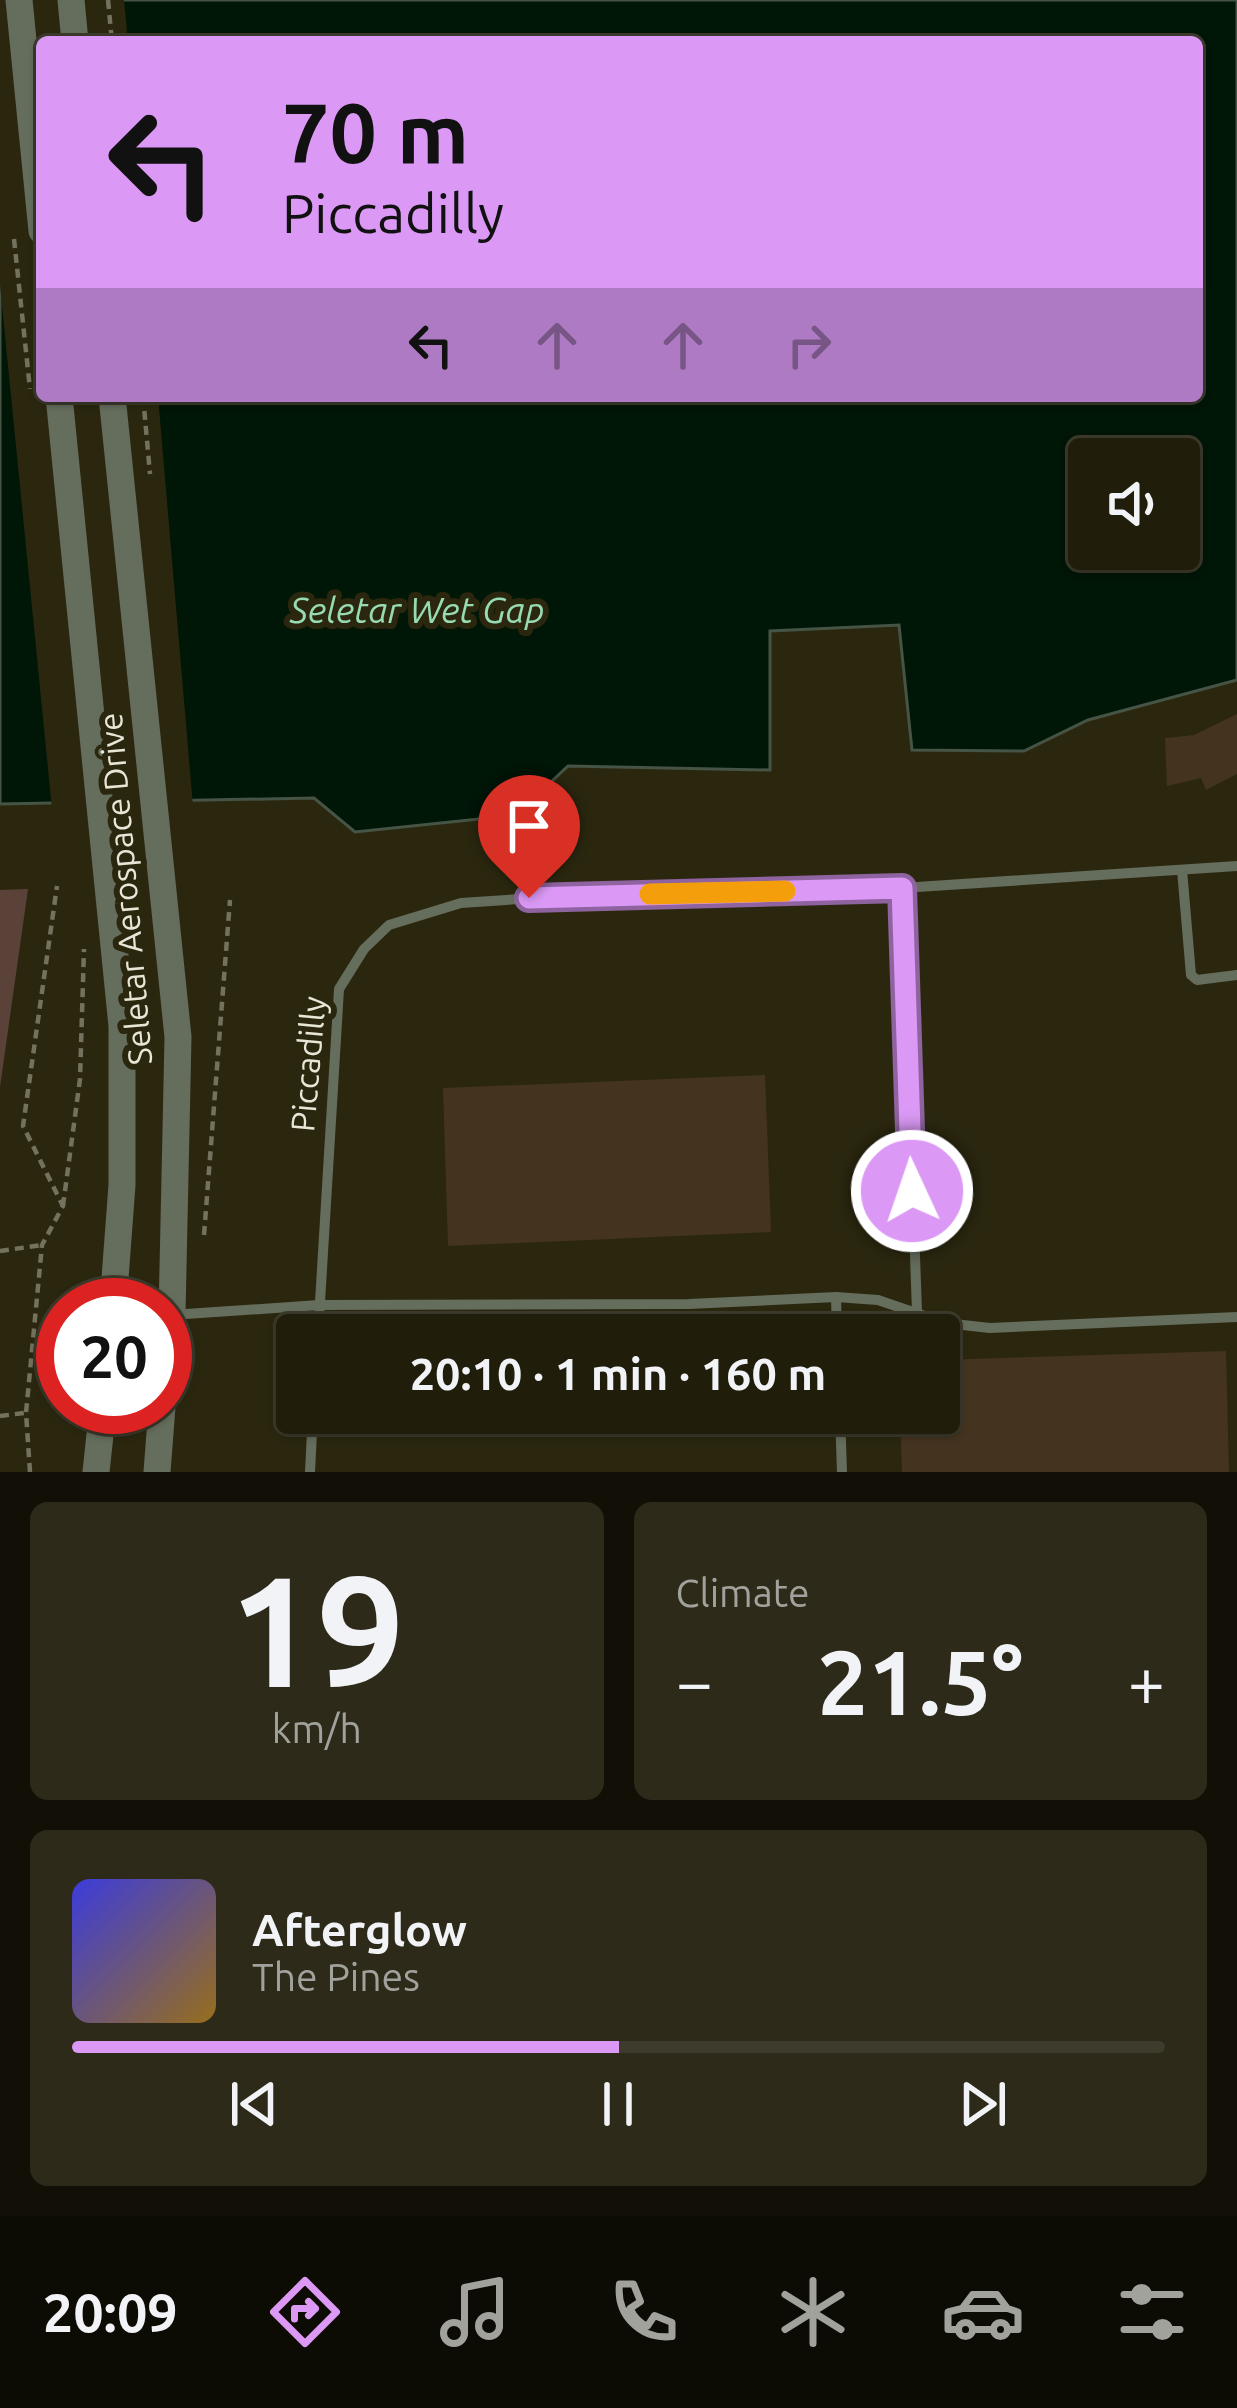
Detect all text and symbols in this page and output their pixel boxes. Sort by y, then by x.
icon: left [84,84,240,240]
text: 70 m [282,85,469,179]
text: Piccadilly [282,183,504,243]
icon: left [398,312,464,378]
icon: ahead [524,312,590,378]
icon: ahead [650,312,716,378]
icon: right [776,312,842,378]
map controls [1068,438,1200,570]
button: sound [1068,438,1200,570]
water label: Seletar Wet Gap [289,589,544,630]
street label: Seletar Aerospace Drive [91,711,158,1067]
pin [478,775,580,898]
icon: arrive [496,793,562,859]
street label: Piccadilly [283,995,332,1133]
position arrow [849,1128,975,1254]
speed limit sign: 20 [36,1278,192,1434]
text: 20:10 · 1 min · 160 m [410,1348,826,1399]
text: 19 [229,1542,405,1716]
text: Climate [676,1571,810,1614]
text: 21.5° [817,1631,1023,1732]
text: − [676,1644,713,1718]
text: + [1128,1644,1165,1718]
text: km/h [272,1707,362,1750]
text: Afterglow [252,1904,467,1955]
text: The Pines [252,1955,420,1998]
icon: previous [221,2071,287,2137]
icon: pause [585,2071,651,2137]
icon: next [950,2071,1016,2137]
icon: directions [263,2270,347,2354]
icon: music [433,2270,517,2354]
icon: phone [602,2270,686,2354]
icon: climate [771,2270,855,2354]
icon: car [941,2270,1025,2354]
icon: filters [1110,2270,1194,2354]
text: 20:09 [43,2282,178,2342]

